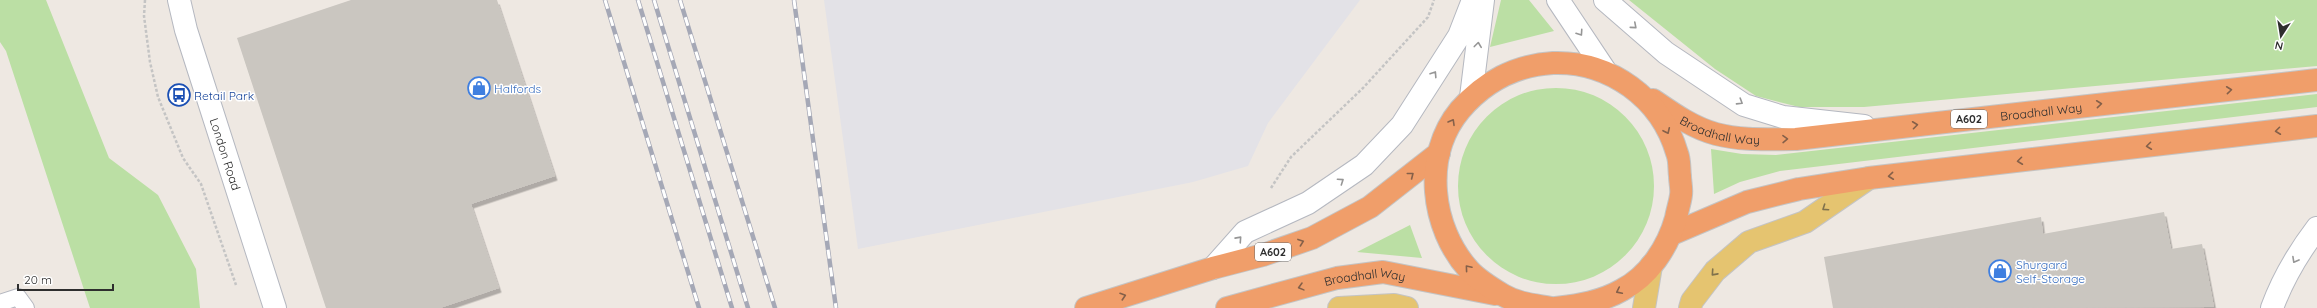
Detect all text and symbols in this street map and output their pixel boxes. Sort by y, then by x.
north arrow [2261,16,2301,56]
one-way arrow [1630,21,1637,28]
one-way arrow [1575,28,1582,35]
text: N [2274,38,2284,53]
one-way arrow [1473,41,1482,48]
one-way arrow [1430,71,1437,78]
shop icon: Halfords [466,75,492,101]
place label: Halfords [494,81,541,96]
bus stop icon: Retail Park [166,82,192,108]
one-way arrow [2226,85,2232,94]
place label: Retail Park [194,88,254,103]
one-way arrow [1736,97,1743,104]
street label: Broadhall Way [1999,99,2083,123]
one-way arrow [2096,100,2103,109]
road number: A602 [1951,110,1987,128]
street label: Broadhall Way [1677,112,1760,147]
street label: London Road [207,116,244,192]
one-way arrow [1448,119,1455,126]
one-way arrow [1912,121,1918,130]
one-way arrow [2275,126,2281,135]
one-way arrow [1662,127,1670,134]
one-way arrow [1782,135,1788,143]
one-way arrow [2146,141,2152,150]
one-way arrow [2017,157,2023,166]
one-way arrow [1888,171,1894,180]
one-way arrow [1407,172,1414,179]
one-way arrow [1337,178,1344,186]
one-way arrow [1822,203,1829,211]
one-way arrow [1234,236,1242,244]
one-way arrow [1297,238,1304,246]
road number: A602 [1255,243,1291,261]
one-way arrow [2292,255,2299,263]
place label: Shurgard Self-Storage [2016,257,2085,286]
shop icon: Shurgard Self-Storage [1987,258,2013,284]
street label: Broadhall Way [1322,264,1407,289]
one-way arrow [1466,265,1473,273]
scale bar [18,266,113,292]
one-way arrow [1712,268,1719,275]
text: 20 m [24,272,52,287]
one-way arrow [1298,282,1305,291]
one-way arrow [1616,286,1623,294]
one-way arrow [1119,292,1126,301]

